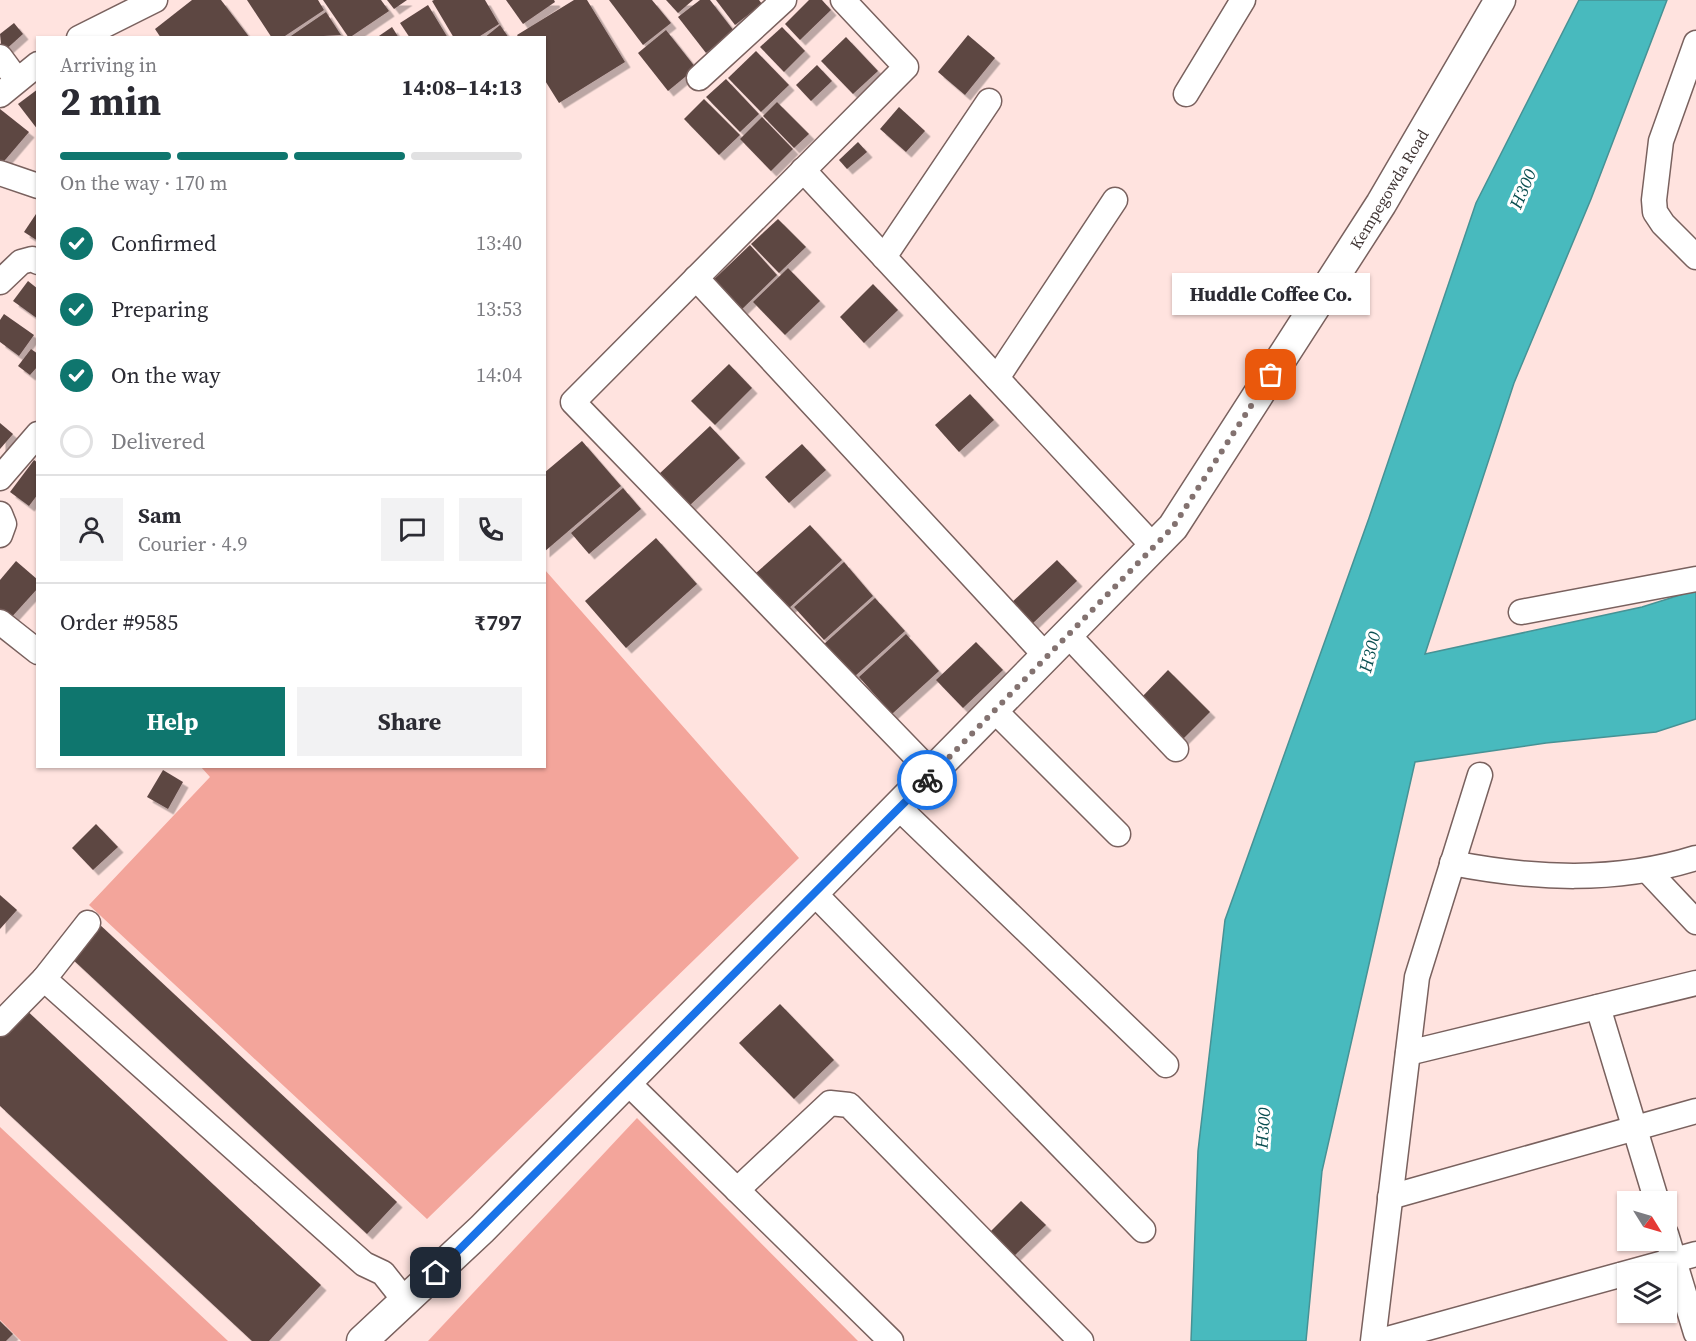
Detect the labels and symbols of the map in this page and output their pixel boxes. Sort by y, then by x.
street label: Kempegowda Road [1345,125,1433,253]
water label: H300 [1503,165,1542,214]
callout: Huddle Coffee Co. [1172,273,1370,315]
pin [1245,349,1296,400]
water label: H300 [1352,629,1387,676]
courier [897,750,957,810]
water label: H300 [1249,1106,1276,1150]
north arrow [1617,1191,1677,1251]
pin [410,1247,461,1298]

